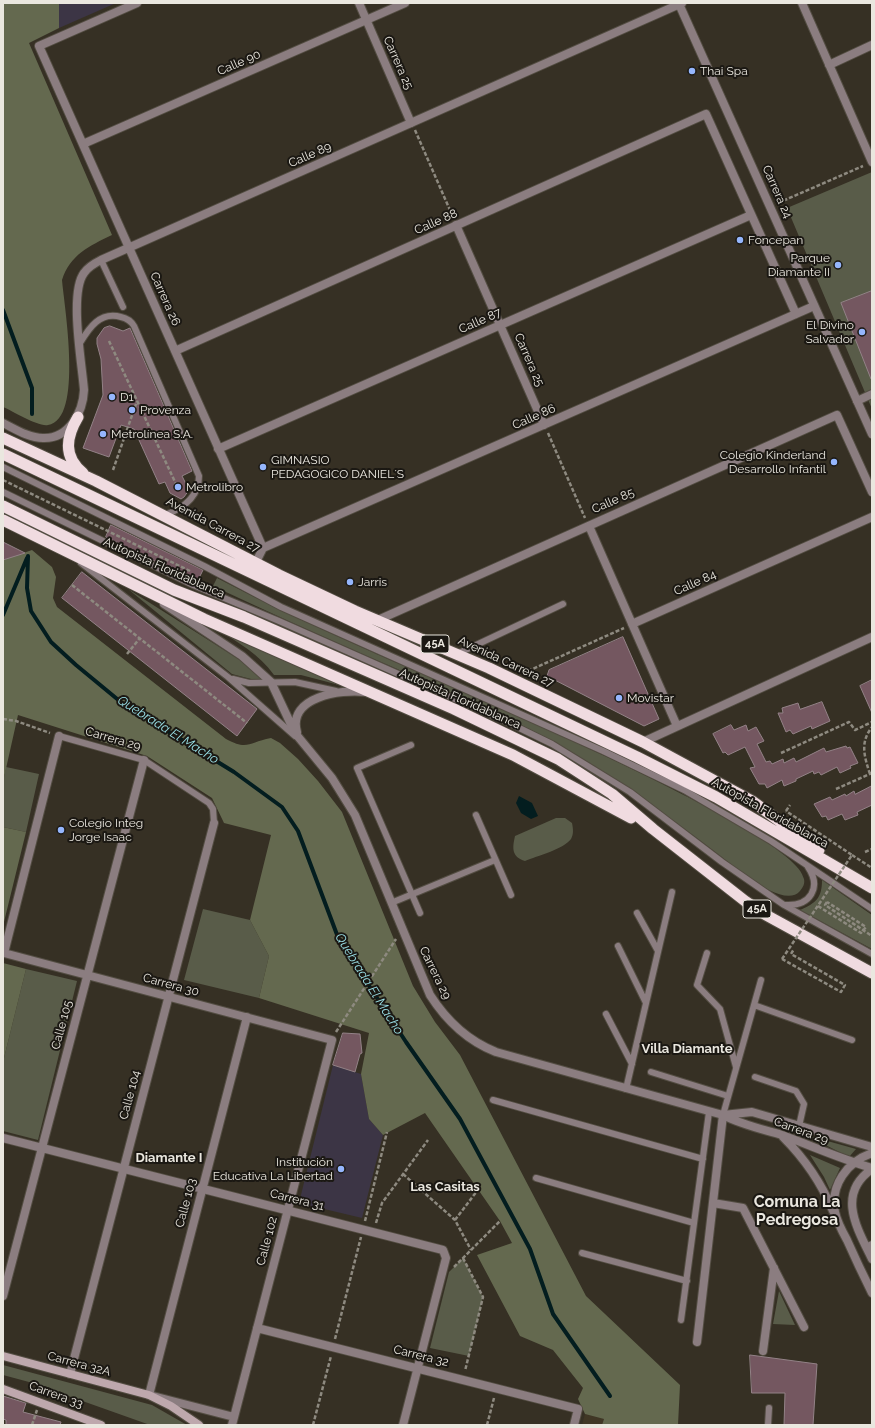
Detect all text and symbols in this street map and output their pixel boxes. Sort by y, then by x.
street label: Carrera 25 [380,34,416,92]
street label: Calle 90 [215,47,263,79]
place label: Thai Spa [700,64,748,78]
marker: Thai Spa [687,66,697,76]
street label: Calle 89 [286,139,334,171]
street label: Carrera 24 [759,163,795,221]
street label: Calle 88 [412,206,460,238]
place label: Foncepan [748,233,803,247]
marker: Foncepan [735,235,745,245]
place label: Parque Diamante II [768,251,830,279]
marker: Parque Diamante II [833,260,843,270]
street label: Carrera 26 [147,270,183,328]
street label: Calle 87 [457,305,503,337]
place label: El Divino Salvador [806,318,854,346]
marker: El Divino Salvador [857,327,867,337]
street label: Carrera 25 [511,331,547,389]
place label: D1 [120,390,134,404]
marker: D1 [107,392,117,402]
street label: Calle 86 [510,401,558,433]
place label: Provenza [140,403,191,417]
marker: Provenza [127,405,137,415]
place label: Metrolínea S.A. [111,427,193,441]
marker: Metrolínea S.A. [98,429,108,439]
place label: Colegio Kinderland Desarrollo Infantil [720,448,826,476]
place label: GIMNASIO PEDAGOGICO DANIEL´S [271,453,404,481]
marker: Colegio Kinderland Desarrollo Infantil [829,457,839,467]
marker: GIMNASIO PEDAGOGICO DANIEL´S [258,462,268,472]
place label: Metrolibro [186,480,243,494]
marker: Metrolibro [173,482,183,492]
street label: Calle 85 [589,485,637,517]
street label: Avenida Carrera 27 [164,494,262,556]
street label: Autopista Floridablanca [101,535,227,601]
street label: Calle 84 [671,567,719,599]
place label: Jarris [358,575,387,589]
marker: Jarris [345,577,355,587]
street label: Avenida Carrera 27 [456,633,556,691]
road number: 45A [421,635,449,653]
street label: Autopista Floridablanca [397,666,523,732]
place label: Movistar [627,691,674,705]
water label: Quebrada El Macho [114,692,222,768]
marker: Movistar [614,693,624,703]
street label: Carrera 29 [84,724,142,754]
street label: Autopista Floridablanca [709,775,831,851]
place label: Colegio Integ Jorge Isaac [69,816,143,844]
marker: Colegio Integ Jorge Isaac [56,825,66,835]
road number: 45A [743,900,771,918]
water label: Quebrada El Macho [331,930,407,1038]
street label: Carrera 29 [416,944,454,1002]
street label: Carrera 30 [141,971,201,999]
street label: Calle 105 [49,999,75,1051]
district label: Villa Diamante [641,1041,733,1057]
street label: Calle 104 [117,1069,143,1121]
street label: Carrera 29 [772,1114,830,1148]
district label: Diamante I [136,1150,202,1166]
place label: Institución Educativa La Libertad [213,1155,333,1183]
marker: Institución Educativa La Libertad [336,1164,346,1174]
street label: Calle 103 [173,1177,199,1229]
district label: Las Casitas [410,1179,480,1195]
street label: Carrera 31 [268,1186,326,1214]
district label: Comuna La Pedregosa [754,1192,840,1230]
street label: Calle 102 [254,1215,280,1267]
street label: Carrera 32 [392,1342,450,1370]
street label: Carrera 32A [46,1349,112,1379]
street label: Carrera 33 [27,1379,85,1411]

